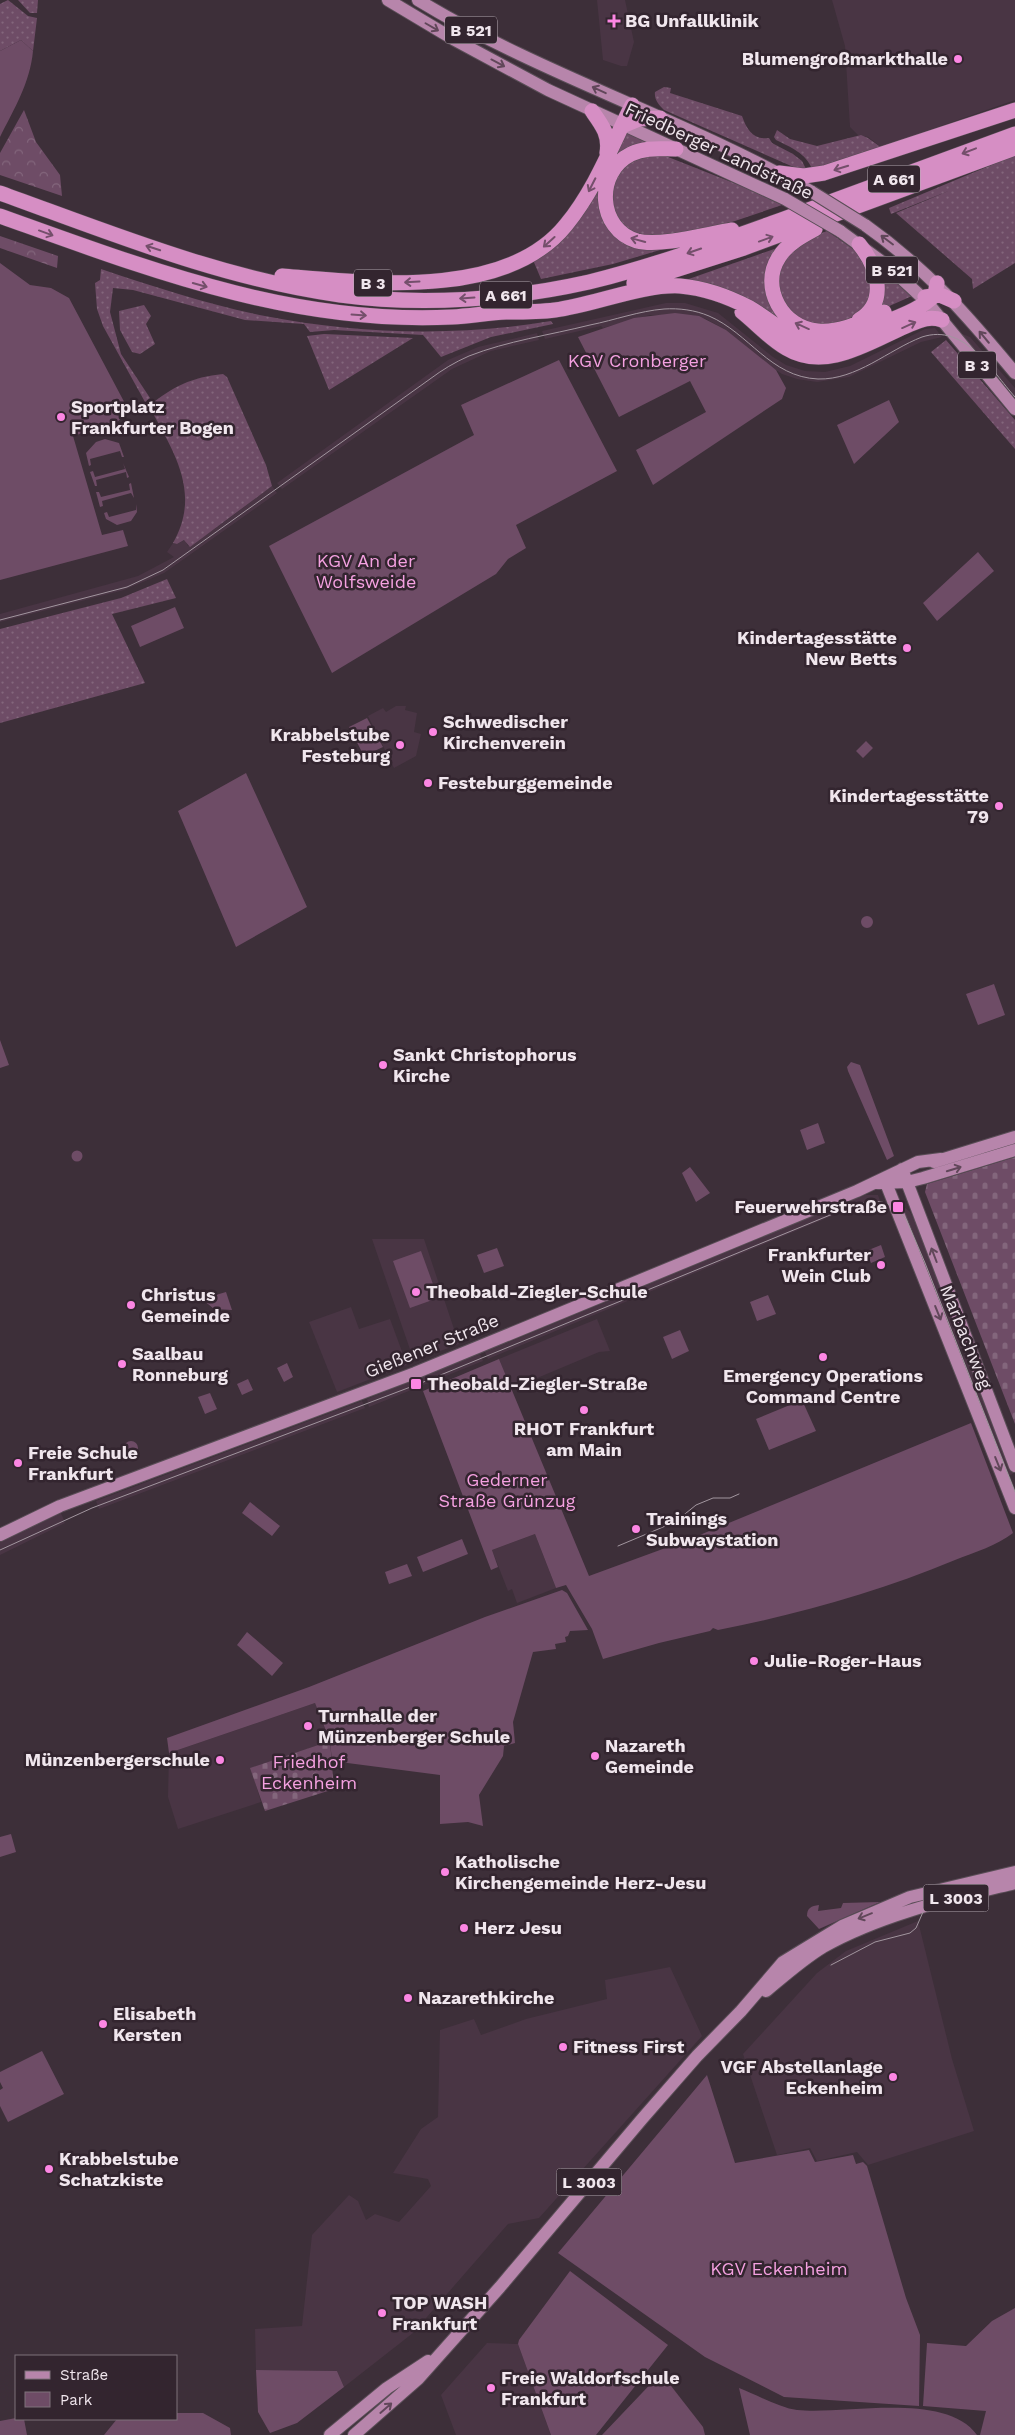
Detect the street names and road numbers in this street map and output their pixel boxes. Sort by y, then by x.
road number: B 521 [445,16,497,44]
street label: Friedberger Landstraße [622,98,816,203]
road number: A 661 [868,165,920,192]
road number: B 521 [866,256,918,284]
road number: B 3 [354,270,392,296]
road number: A 661 [480,282,532,308]
road number: B 3 [958,352,996,378]
street label: Marbachweg [936,1282,997,1392]
street label: Gießener Straße [362,1309,502,1382]
road number: L 3003 [924,1885,988,1912]
road number: L 3003 [556,2168,622,2196]

